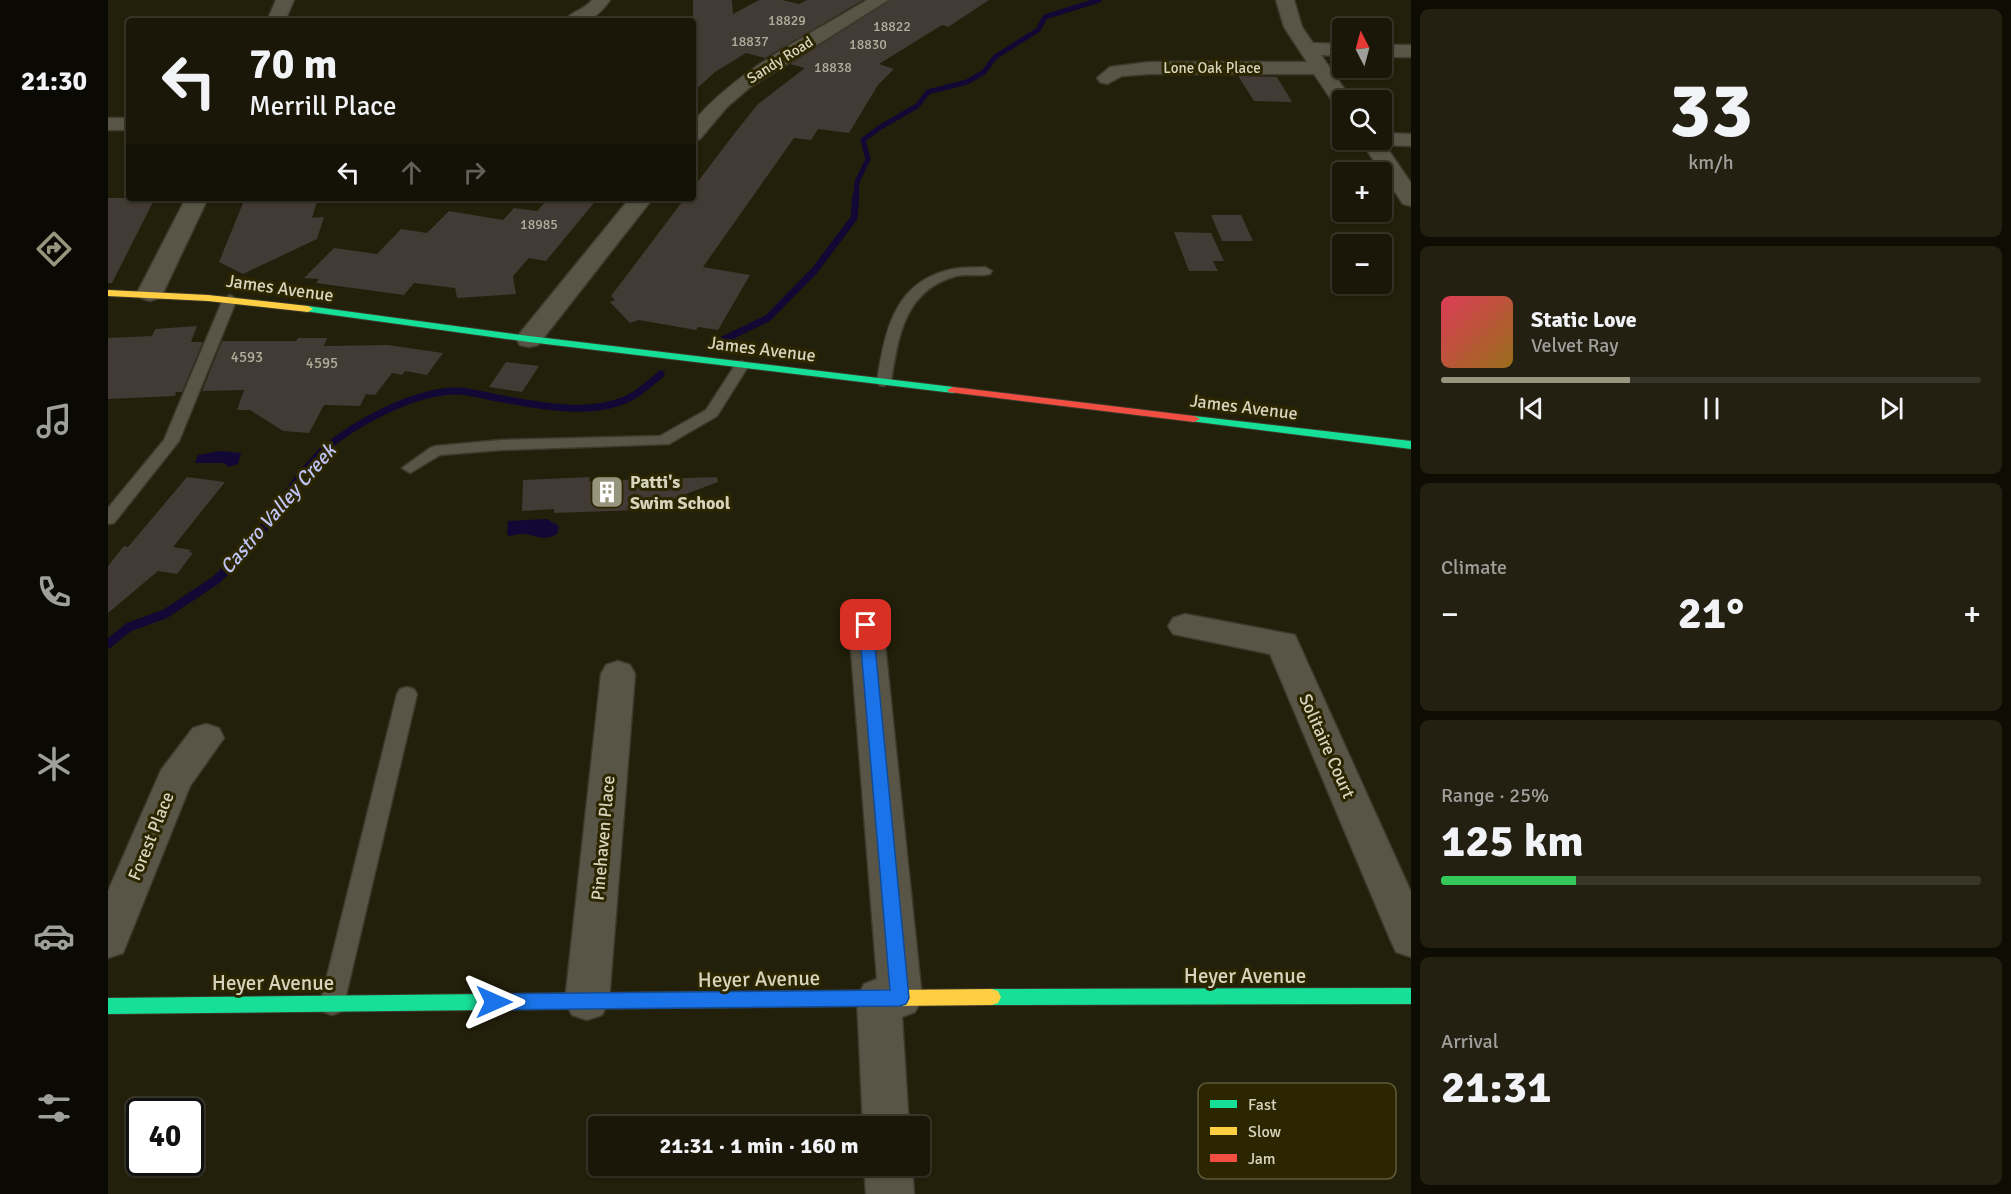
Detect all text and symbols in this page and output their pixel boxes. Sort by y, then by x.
house number: 18829 [768,12,806,29]
house number: 18822 [873,18,911,35]
north arrow [1332,18,1392,78]
map controls [1332,18,1392,294]
house number: 18837 [731,33,769,50]
street label: Sandy Road [744,33,816,87]
house number: 18830 [849,36,887,53]
text: 70 m [249,39,338,90]
icon: left [150,42,228,120]
house number: 18838 [814,59,852,76]
street label: Lone Oak Place [1163,59,1261,77]
text: 33 [1669,63,1753,159]
text: 21:30 [21,65,87,98]
text: Merrill Place [249,90,396,123]
button: search [1332,90,1392,150]
text: km/h [1688,150,1734,175]
icon: left [332,156,365,189]
icon: ahead [395,156,428,189]
icon: right [458,156,491,189]
button: + [1332,162,1392,222]
house number: 18985 [520,216,558,233]
icon: directions [33,228,75,270]
button: − [1332,234,1392,294]
street label: James Avenue [225,270,335,306]
text: Static Love [1531,306,1637,333]
street label: James Avenue [707,331,817,367]
text: Velvet Ray [1531,333,1619,358]
house number: 4593 [231,348,263,366]
house number: 4595 [306,354,338,372]
street label: James Avenue [1189,389,1299,425]
icon: previous [1515,392,1548,425]
icon: pause [1695,392,1728,425]
icon: next [1875,392,1908,425]
icon: music [33,400,75,442]
water label: Castro Valley Creek [215,437,343,579]
place label: Patti's Swim School [630,471,731,514]
building icon: Patti's Swim School [589,474,625,510]
text: Climate [1441,555,1507,580]
icon: phone [33,571,75,613]
text: 21° [1678,586,1744,641]
text: − [1441,594,1459,635]
text: + [1963,594,1981,635]
pin [840,599,891,650]
icon: arrive [849,608,882,641]
street label: Solitaire Court [1294,690,1360,802]
icon: climate [33,743,75,785]
street label: Pinehaven Place [587,775,619,901]
text: Range · 25% [1441,783,1549,808]
street label: Forest Place [123,788,179,884]
text: 125 km [1441,814,1584,869]
icon: car [33,915,75,957]
street label: Heyer Avenue [1184,963,1306,989]
street label: Heyer Avenue [698,965,820,993]
street label: Heyer Avenue [212,970,334,996]
position arrow [462,970,526,1034]
text: Arrival [1441,1029,1499,1054]
text: 21:31 [1441,1060,1551,1115]
legend [1198,1083,1396,1179]
icon: filters [33,1087,75,1129]
text: Fast [1248,1095,1277,1115]
speed limit sign: 40 [126,1098,204,1176]
text: Slow [1248,1122,1282,1142]
text: 21:31 · 1 min · 160 m [659,1132,859,1159]
text: Jam [1248,1149,1276,1169]

